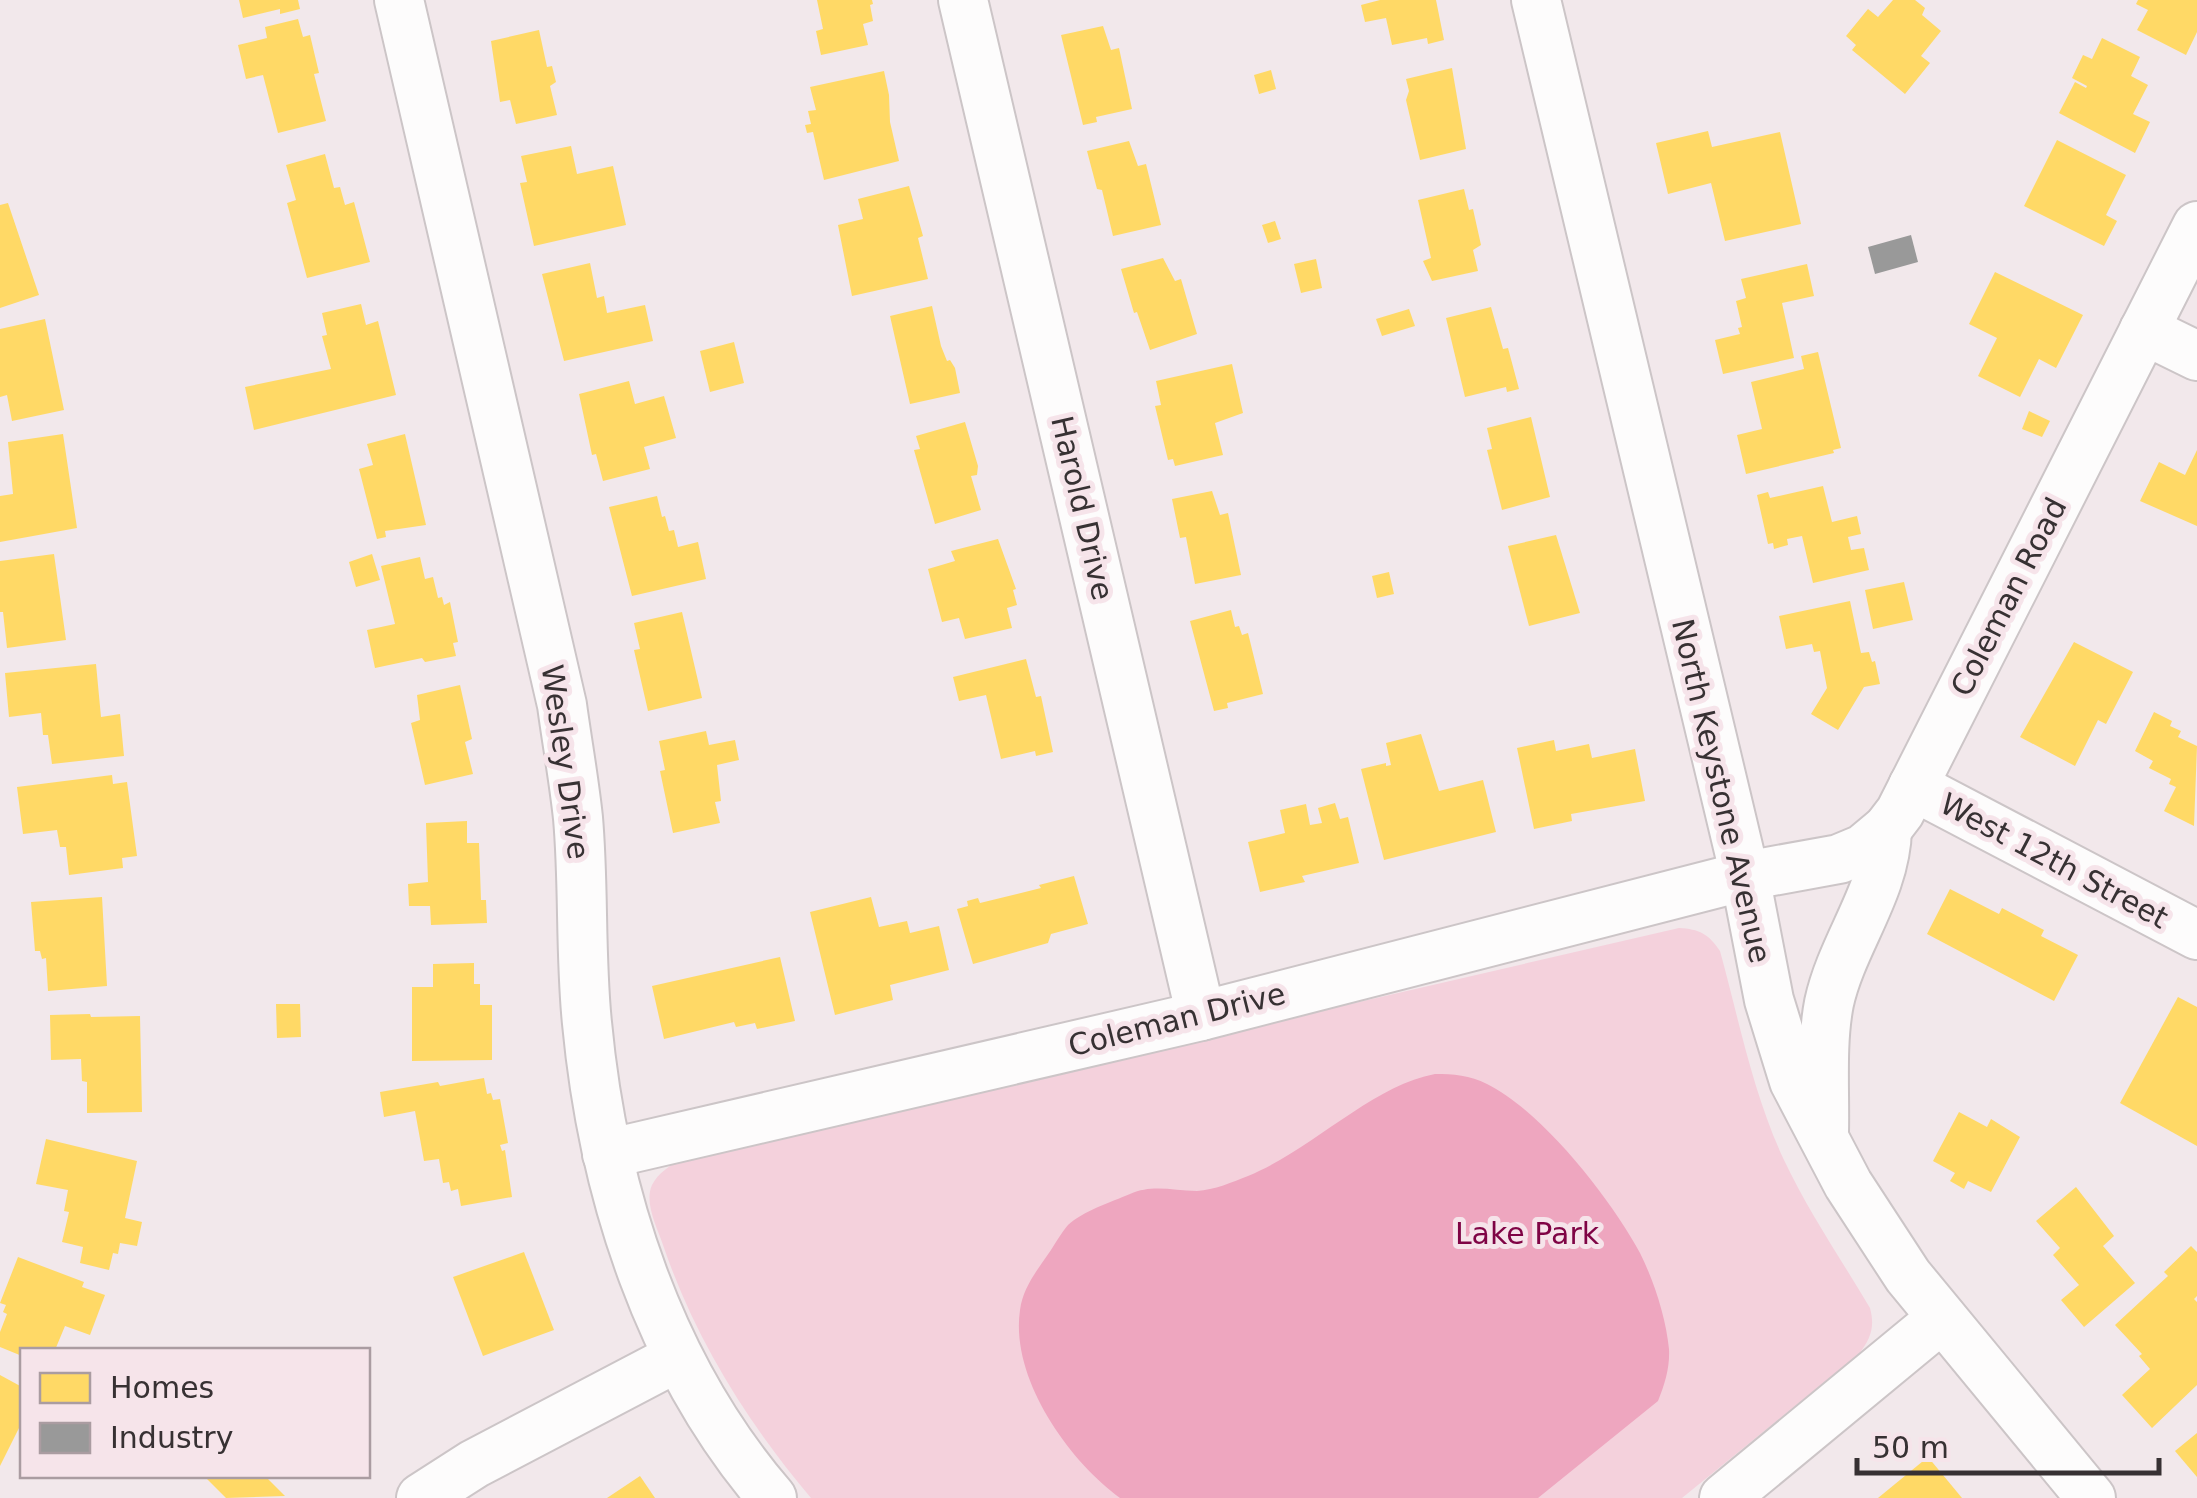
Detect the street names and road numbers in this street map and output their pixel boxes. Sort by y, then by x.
street label: Harold Drive [1044,412,1121,603]
street label: Coleman Road [1944,492,2074,702]
street label: North Keystone Avenue [1665,615,1778,966]
street label: Wesley Drive [535,662,596,861]
street label: West 12th Street [1934,786,2174,935]
street label: Coleman Drive [1065,976,1289,1063]

